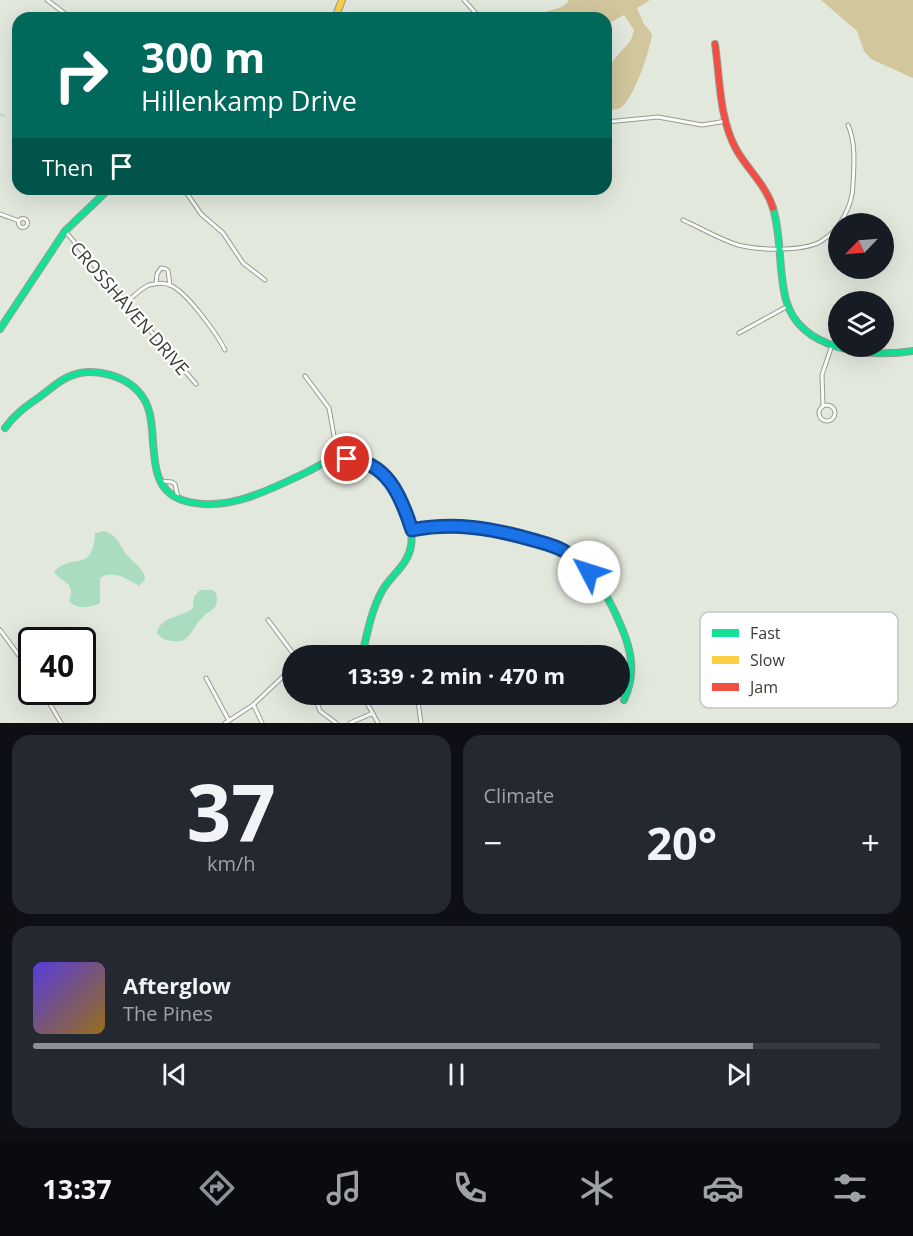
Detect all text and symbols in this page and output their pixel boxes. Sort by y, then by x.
text: 300 m [141,28,265,85]
icon: right [42,36,120,114]
text: Hillenkamp Drive [141,82,357,119]
icon: arrive [105,150,138,183]
text: Then [42,152,93,182]
north arrow [828,213,894,279]
map controls [828,213,894,357]
street label: CROSSHAVEN DRIVE [65,236,195,380]
button: layers [828,291,894,357]
pin [321,433,372,484]
icon: arrive [330,442,363,475]
position arrow [557,540,621,604]
legend [700,612,898,708]
text: Fast [750,622,781,644]
speed limit sign: 40 [18,627,96,705]
text: Slow [750,649,785,671]
text: 13:39 · 2 min · 470 m [347,660,565,690]
text: Jam [748,676,778,698]
text: 37 [187,758,276,864]
text: Climate [484,782,554,809]
text: 20° [646,812,717,873]
text: − [484,820,502,865]
text: + [861,820,880,865]
text: km/h [207,850,256,877]
text: Afterglow [123,970,231,1000]
text: The Pines [123,1000,213,1027]
icon: previous [158,1058,191,1091]
icon: pause [440,1058,473,1091]
icon: next [722,1058,755,1091]
icon: directions [196,1167,238,1209]
icon: music [323,1167,365,1209]
icon: phone [449,1167,491,1209]
icon: climate [576,1167,618,1209]
icon: car [702,1167,744,1209]
icon: filters [829,1167,871,1209]
text: 13:37 [42,1170,112,1207]

